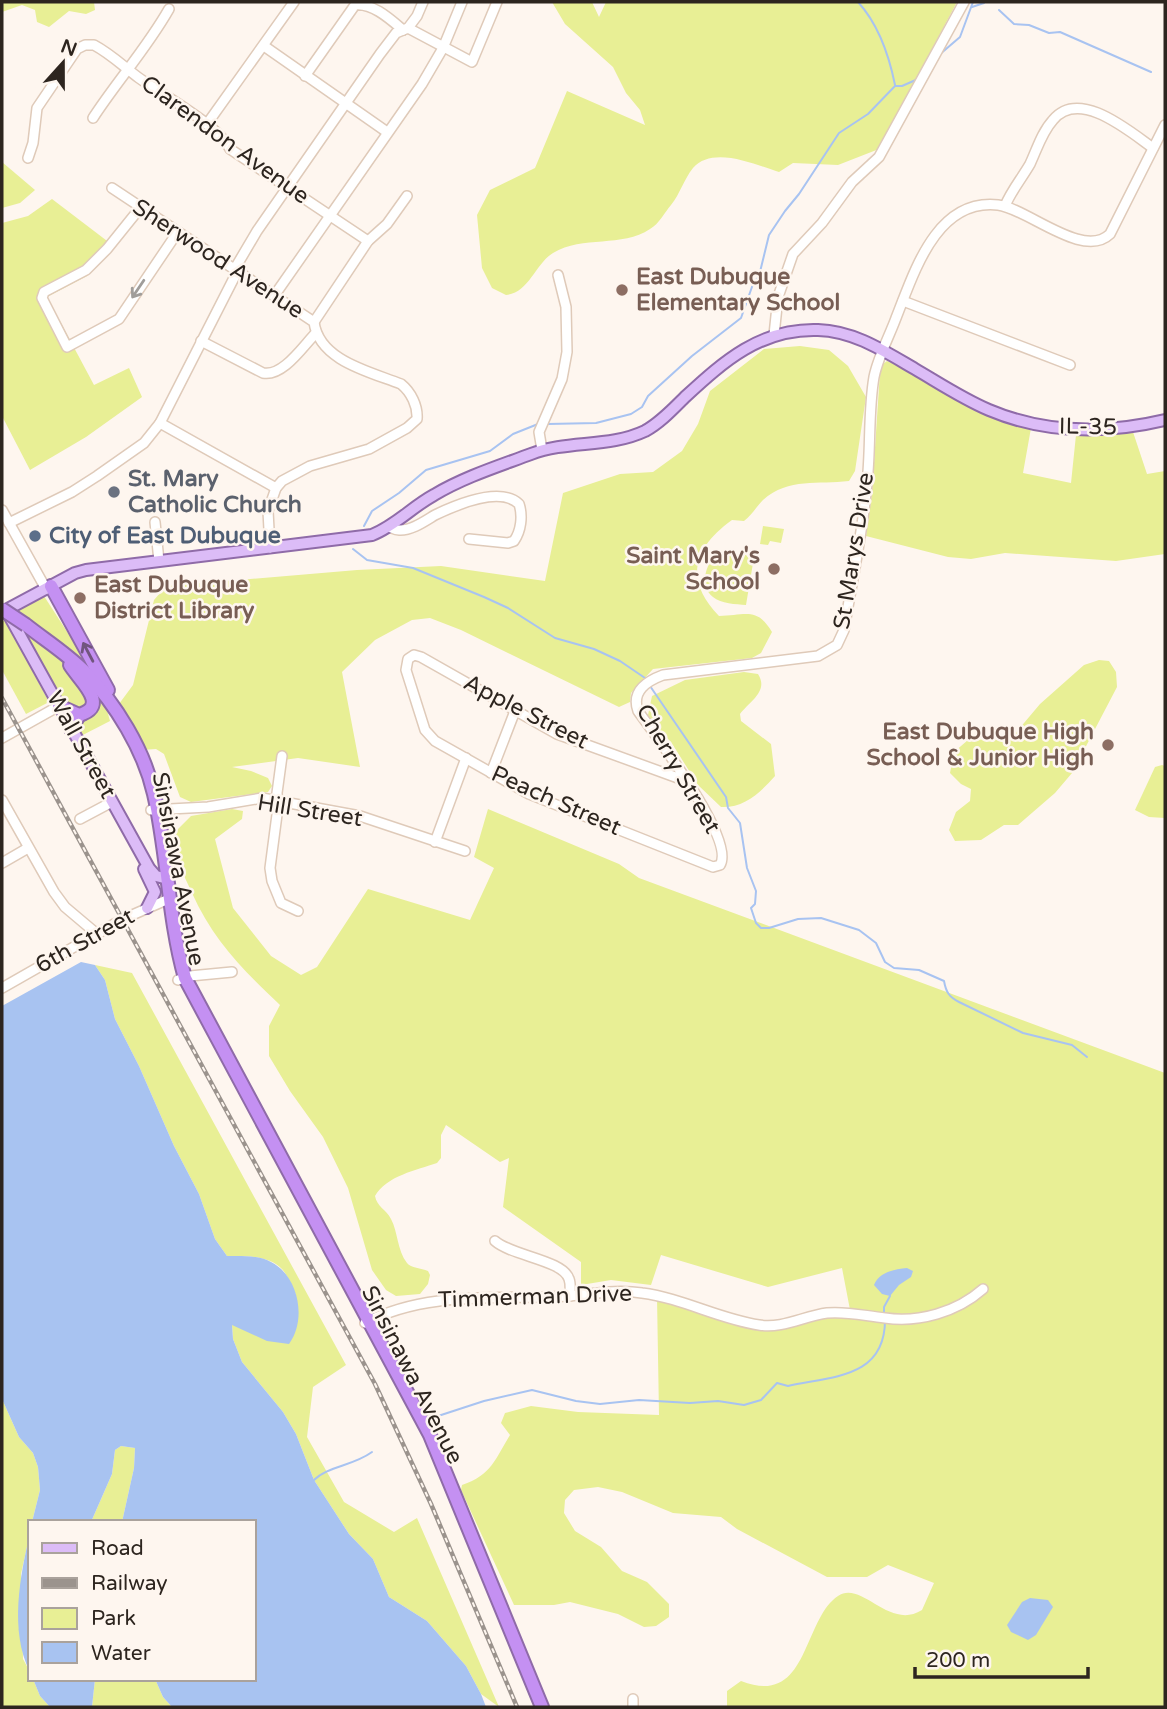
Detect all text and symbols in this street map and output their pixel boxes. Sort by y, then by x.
north arrow [28,28,98,98]
text: N [58,35,80,61]
street label: Clarendon Avenue [135,70,315,210]
street label: Sherwood Avenue [127,193,309,325]
place label: East Dubuque Elementary School [636,263,840,317]
one-way arrow [131,279,145,299]
marker: East Dubuque Elementary School [614,282,630,298]
street label: IL-35 [1059,412,1117,442]
place label: St. Mary Catholic Church [128,465,302,519]
street label: St Marys Drive [828,471,880,631]
marker: St. Mary Catholic Church [106,484,122,500]
place label: City of East Dubuque [49,522,281,550]
marker: City of East Dubuque [27,528,43,544]
place label: Saint Mary's School [626,542,760,596]
marker: Saint Mary's School [766,561,782,577]
place label: East Dubuque District Library [94,571,255,625]
marker: East Dubuque District Library [72,590,88,606]
one-way arrow [80,643,94,663]
street label: Apple Street [459,669,593,756]
street label: Wall Street [40,686,122,804]
street label: Cherry Street [630,699,726,839]
place label: East Dubuque High School & Junior High [866,718,1094,772]
marker: East Dubuque High School & Junior High [1100,737,1116,753]
street label: Peach Street [487,760,625,842]
street label: Sinsinawa Avenue [146,770,210,968]
street label: Hill Street [255,789,365,833]
street label: 6th Street [31,902,140,980]
street label: Timmerman Drive [437,1280,633,1314]
street label: Sinsinawa Avenue [355,1281,469,1469]
legend [28,1520,256,1681]
text: Road [91,1536,144,1561]
text: Railway [91,1571,168,1596]
text: Park [91,1606,136,1631]
scale bar [915,1636,1088,1680]
text: Water [91,1641,151,1666]
text: 200 m [926,1648,990,1673]

